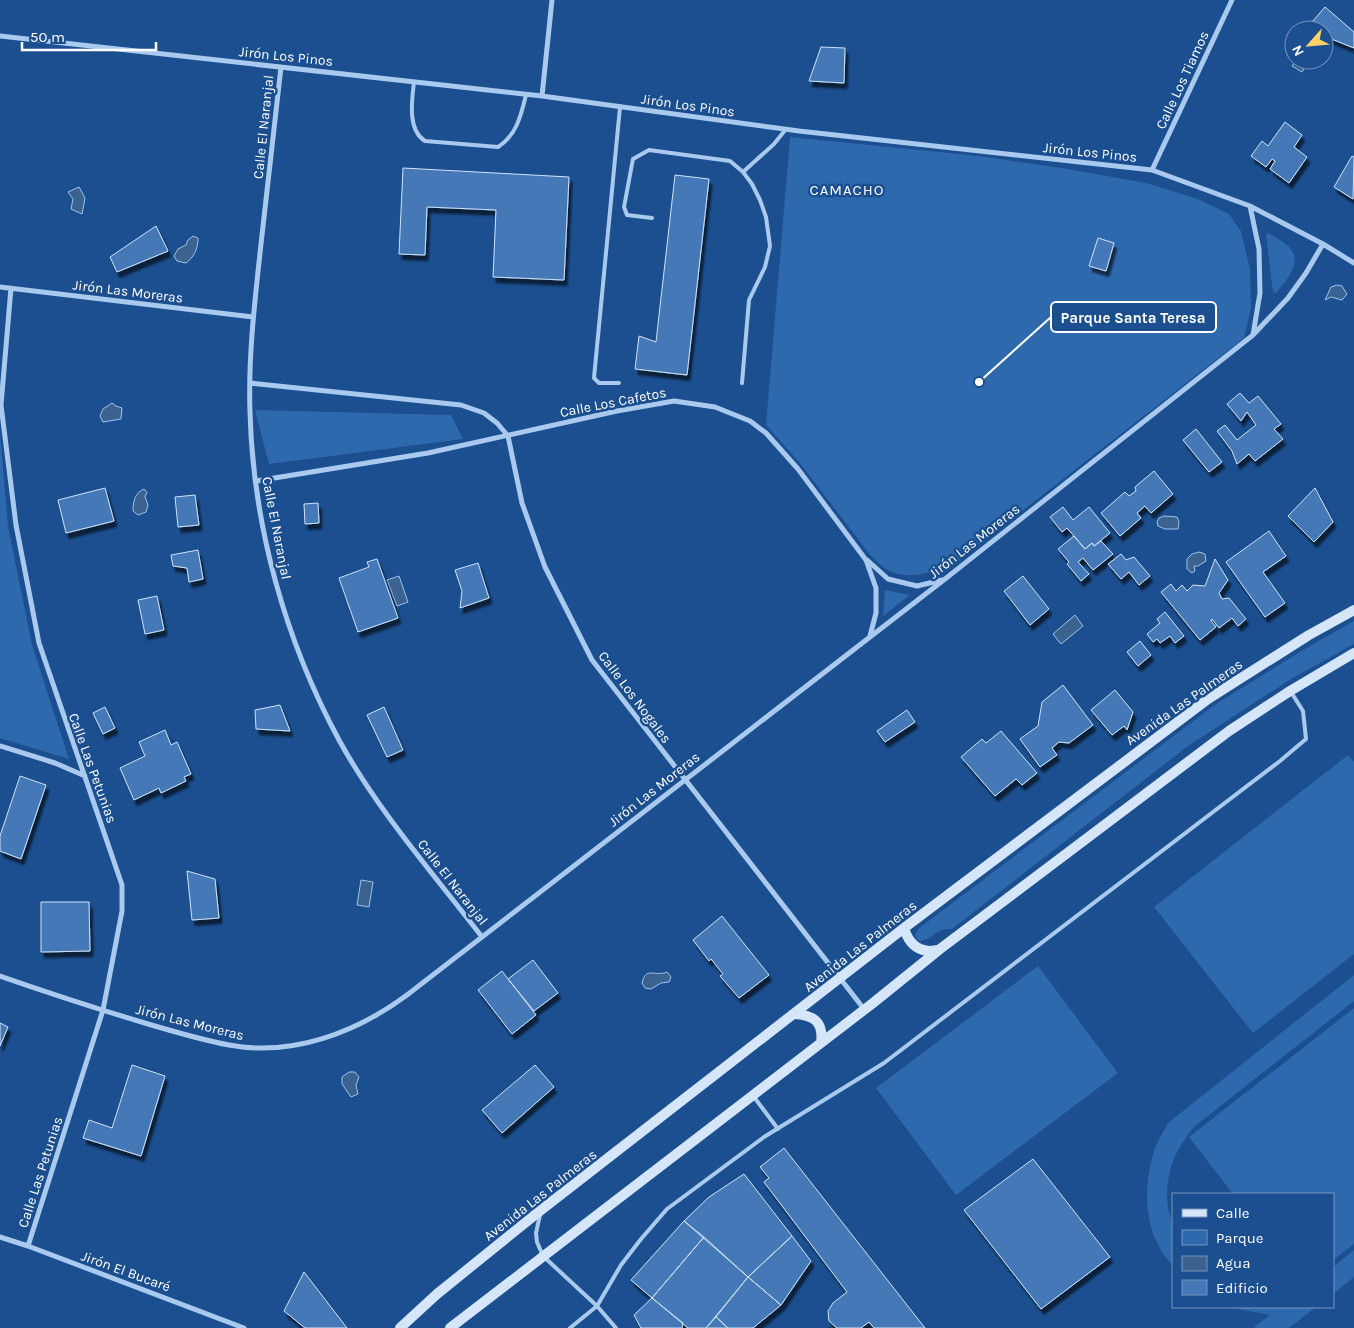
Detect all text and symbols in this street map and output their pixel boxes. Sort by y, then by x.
scale bar [22,20,156,52]
north arrow [1284,20,1334,70]
text: 50 m [30,28,65,46]
street label: Calle Los Tiamos [1152,28,1213,132]
text: N [1288,42,1308,59]
street label: Jirón Los Pinos [238,43,334,70]
street label: Calle El Naranjal [250,74,277,180]
street label: Jirón Los Pinos [640,90,736,120]
street label: Jirón Los Pinos [1042,139,1138,166]
district label: CAMACHO [809,181,885,199]
street label: Jirón Las Moreras [72,276,184,307]
callout: Parque Santa Teresa [1051,302,1216,332]
text: Parque Santa Teresa [1060,309,1206,327]
street label: Calle Los Cafetos [558,384,668,421]
street label: Calle El Naranjal [258,475,295,581]
street label: Jirón Las Moreras [925,500,1023,582]
street label: Calle Los Nogales [594,648,675,747]
street label: Avenida Las Palmeras [1123,656,1246,749]
street label: Calle Las Petunias [65,711,120,826]
street label: Jirón Las Moreras [605,748,703,830]
street label: Calle El Naranjal [414,836,491,929]
street label: Avenida Las Palmeras [800,897,920,996]
street label: Jirón Las Moreras [134,1001,246,1044]
street label: Calle Las Petunias [14,1114,66,1230]
street label: Avenida Las Palmeras [480,1146,600,1245]
legend [1172,1193,1334,1308]
text: Calle [1216,1204,1250,1222]
text: Parque [1216,1229,1264,1247]
street label: Jirón El Bucaré [79,1247,173,1295]
text: Agua [1216,1254,1250,1272]
text: Edificio [1216,1279,1268,1297]

